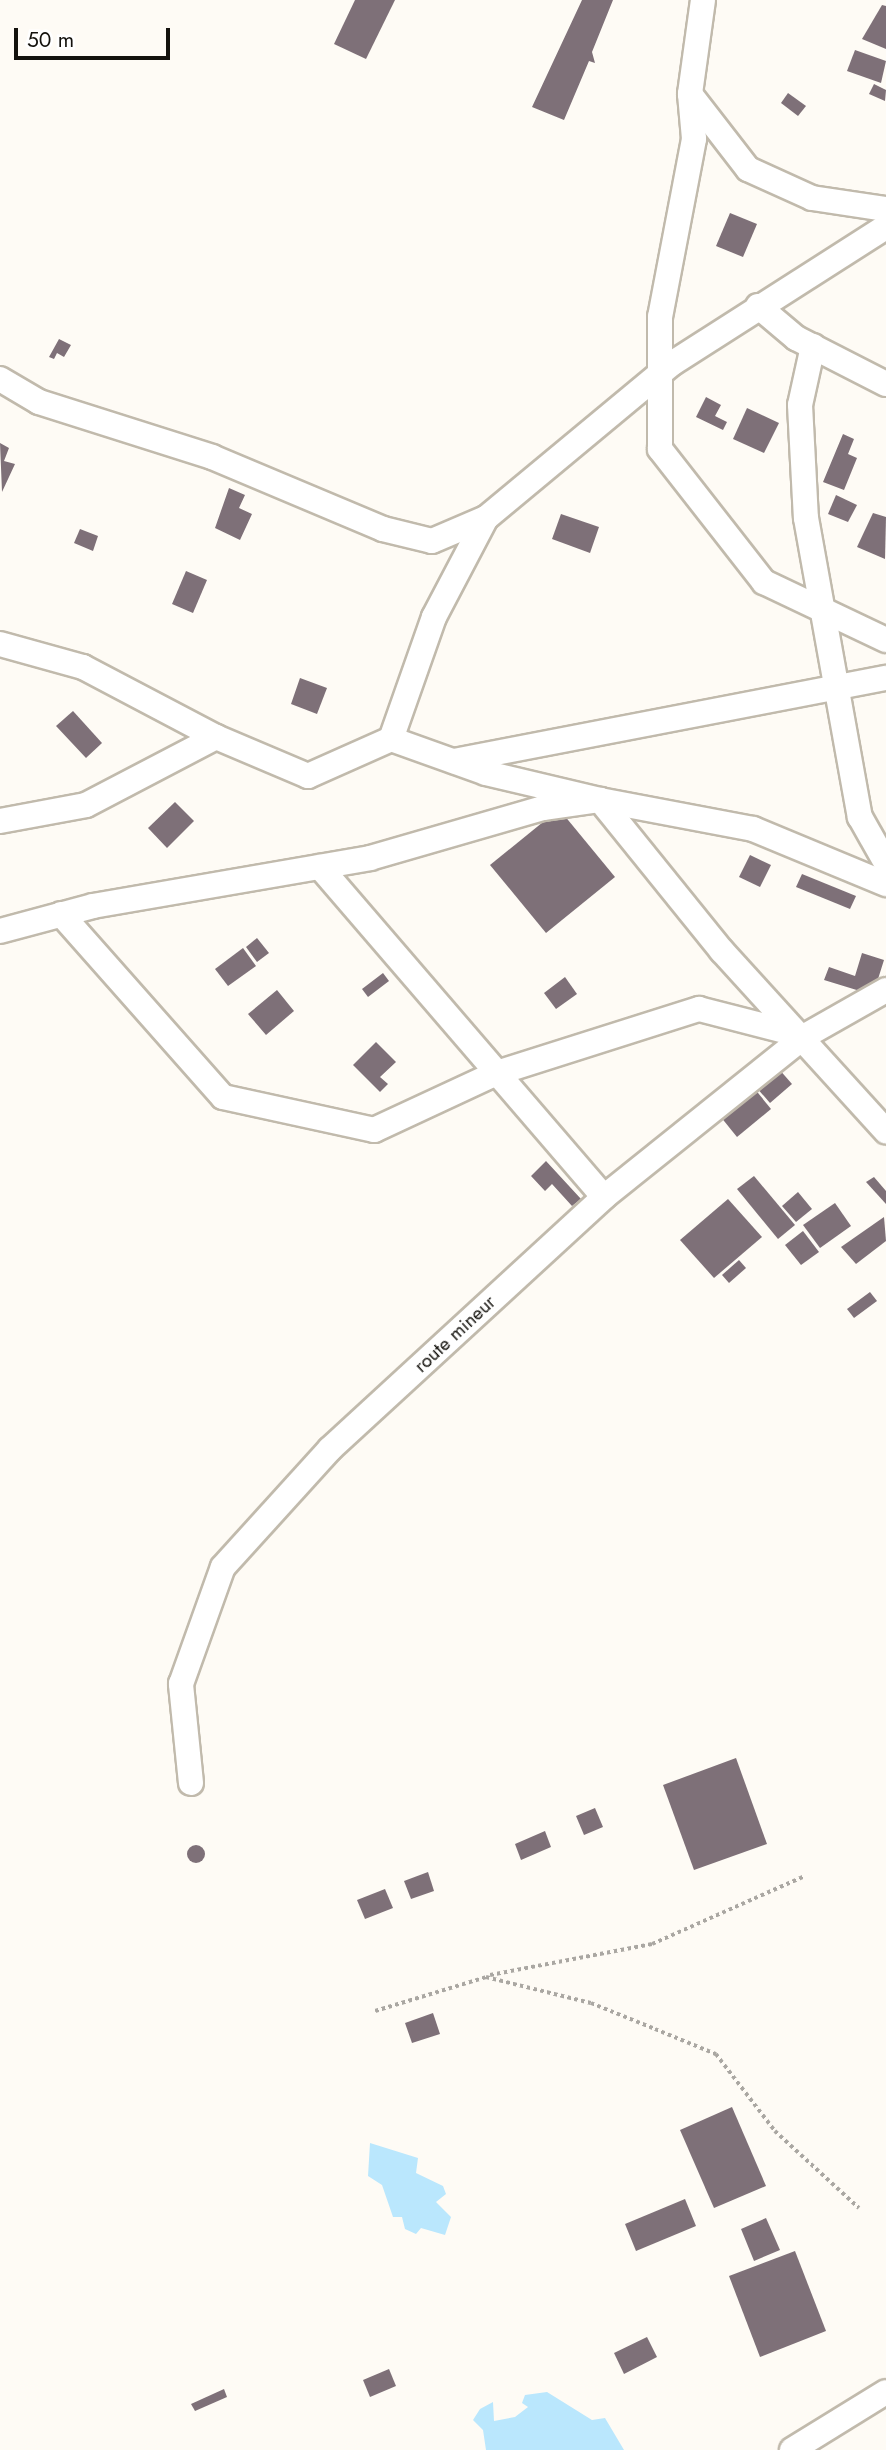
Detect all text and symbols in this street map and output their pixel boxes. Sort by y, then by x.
scale bar [18,14,173,58]
text: 50 m [27,25,74,55]
street label: route mineur [410,1291,500,1377]

